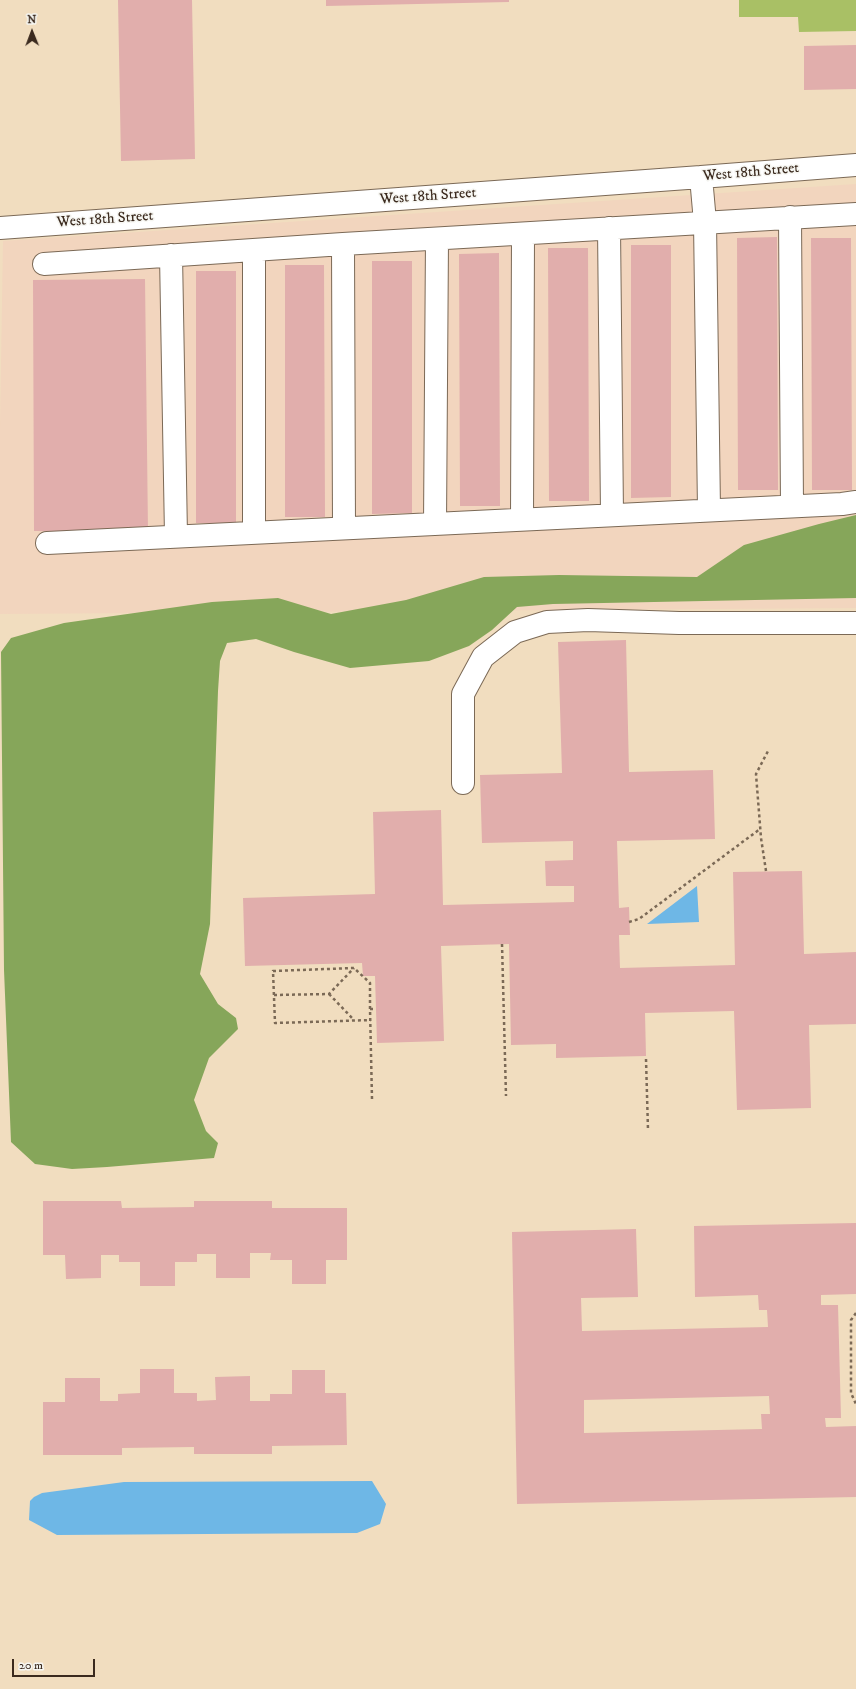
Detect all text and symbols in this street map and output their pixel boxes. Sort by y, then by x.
north arrow [12,12,52,52]
text: N [27,13,36,27]
street label: West 18th Street [702,160,800,186]
street label: West 18th Street [379,185,477,209]
street label: West 18th Street [56,208,154,232]
scale bar [14,1651,97,1677]
text: 20 m [19,1658,43,1673]

